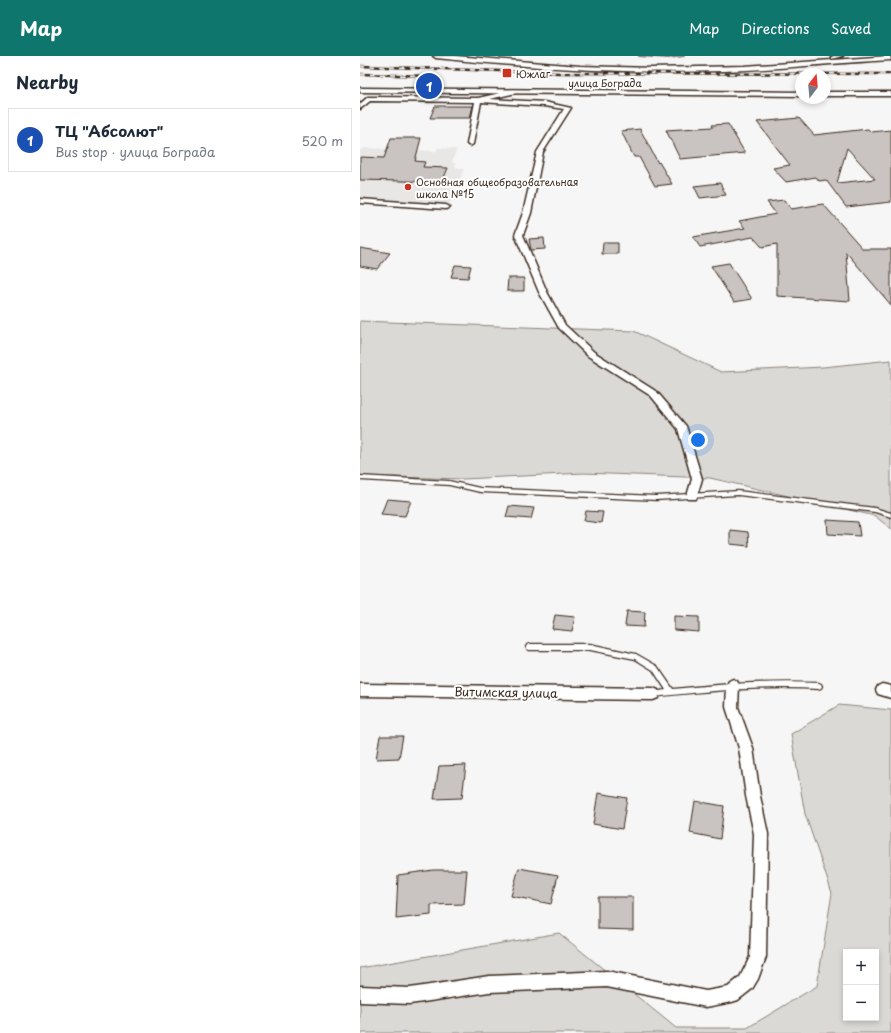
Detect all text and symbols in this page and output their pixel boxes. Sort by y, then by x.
text: Map [20,14,62,42]
text: Map [689,18,719,39]
text: Directions [741,18,809,39]
text: Saved [831,18,871,39]
place label: Южлаг [516,66,551,81]
marker: Южлаг [501,67,513,79]
north arrow [795,68,831,104]
text: Nearby [16,69,78,95]
pin: 1 [416,71,442,101]
street label: улица Бограда [568,75,642,90]
text: ТЦ "Абсолют" [55,119,163,142]
text: 1 [27,131,33,150]
text: 520 m [301,131,343,150]
text: Bus stop · улица Бограда [55,142,215,161]
place label: Основная общеобразовательная школа №15 [416,174,578,201]
marker: Основная общеобразовательная школа №15 [403,182,413,192]
your location [688,430,708,450]
street label: Витимская улица [454,682,558,702]
map controls [843,949,879,1021]
button: + [843,949,879,985]
button: − [843,985,879,1021]

